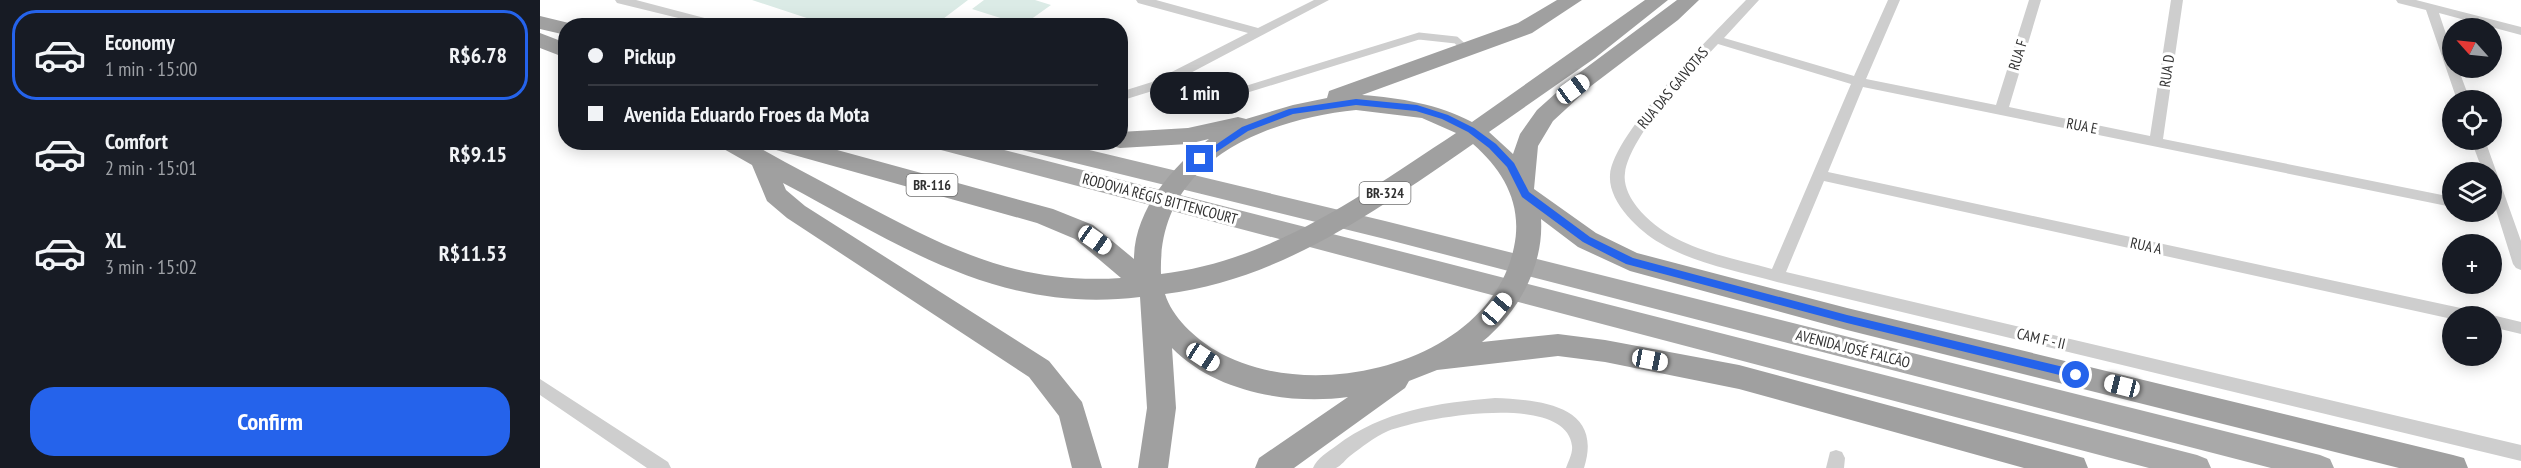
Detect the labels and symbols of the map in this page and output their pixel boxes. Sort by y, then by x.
north arrow [2442,18,2502,78]
street label: RUA F [2004,37,2031,72]
street label: RUA DAS GAIVOTAS [1633,43,1712,132]
street label: RUA D [2155,53,2178,88]
car [1553,71,1593,107]
callout: 1 min [1150,72,1250,114]
street label: RUA E [2065,113,2099,138]
route end [1186,145,1213,172]
street label: RODOVIA RÉGIS BITTENCOURT [1081,169,1240,228]
road number: BR-116 [906,174,958,196]
road number: BR-324 [1360,182,1410,204]
car [1075,222,1115,258]
street label: RUA A [2129,233,2164,258]
car [1479,289,1515,329]
street label: CAM F - II [2015,324,2067,353]
street label: AVENIDA JOSÉ FALCÃO [1794,325,1912,372]
car [1183,340,1223,374]
car [1631,348,1669,372]
route start [2062,361,2089,388]
car [2102,373,2142,399]

